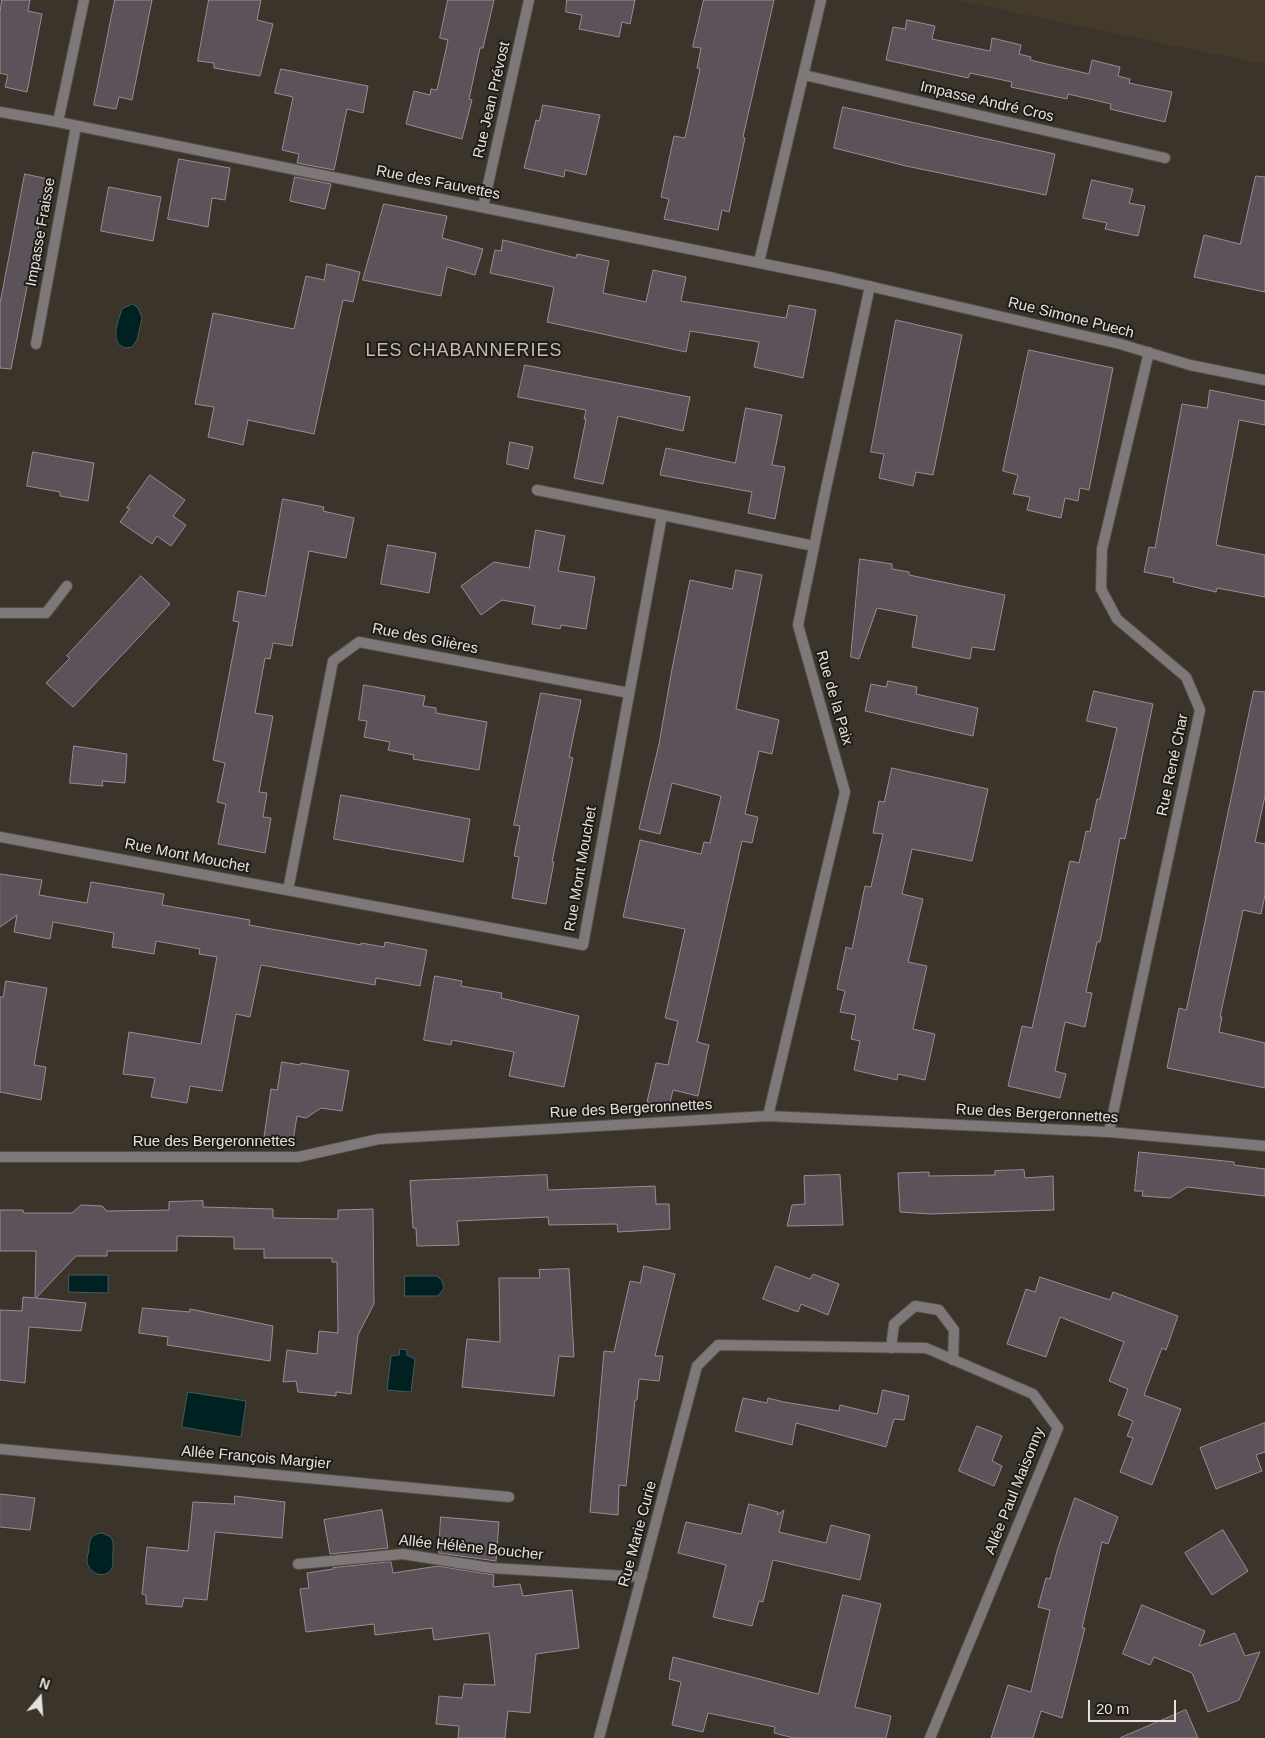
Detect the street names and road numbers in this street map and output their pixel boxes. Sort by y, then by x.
street label: Rue Jean Prévost [470,40,514,160]
street label: Impasse André Cros [918,78,1056,126]
street label: Rue des Fauvettes [374,162,502,204]
street label: Impasse Fraisse [23,176,59,288]
street label: Rue Simone Puech [1006,294,1136,342]
street label: Rue des Glières [370,620,480,658]
street label: Rue de la Paix [812,649,856,747]
street label: Rue René Char [1153,712,1193,818]
street label: Rue Mont Mouchet [561,805,601,933]
street label: Rue Mont Mouchet [123,835,251,877]
street label: Rue des Bergeronnettes [549,1096,713,1122]
street label: Rue des Bergeronnettes [955,1101,1119,1127]
street label: Rue des Bergeronnettes [133,1133,295,1151]
street label: Allée Paul Maisonny [981,1425,1049,1557]
street label: Allée François Margier [180,1442,332,1474]
street label: Rue Marie Curie [615,1479,661,1589]
street label: Allée Hélène Boucher [398,1531,544,1565]

